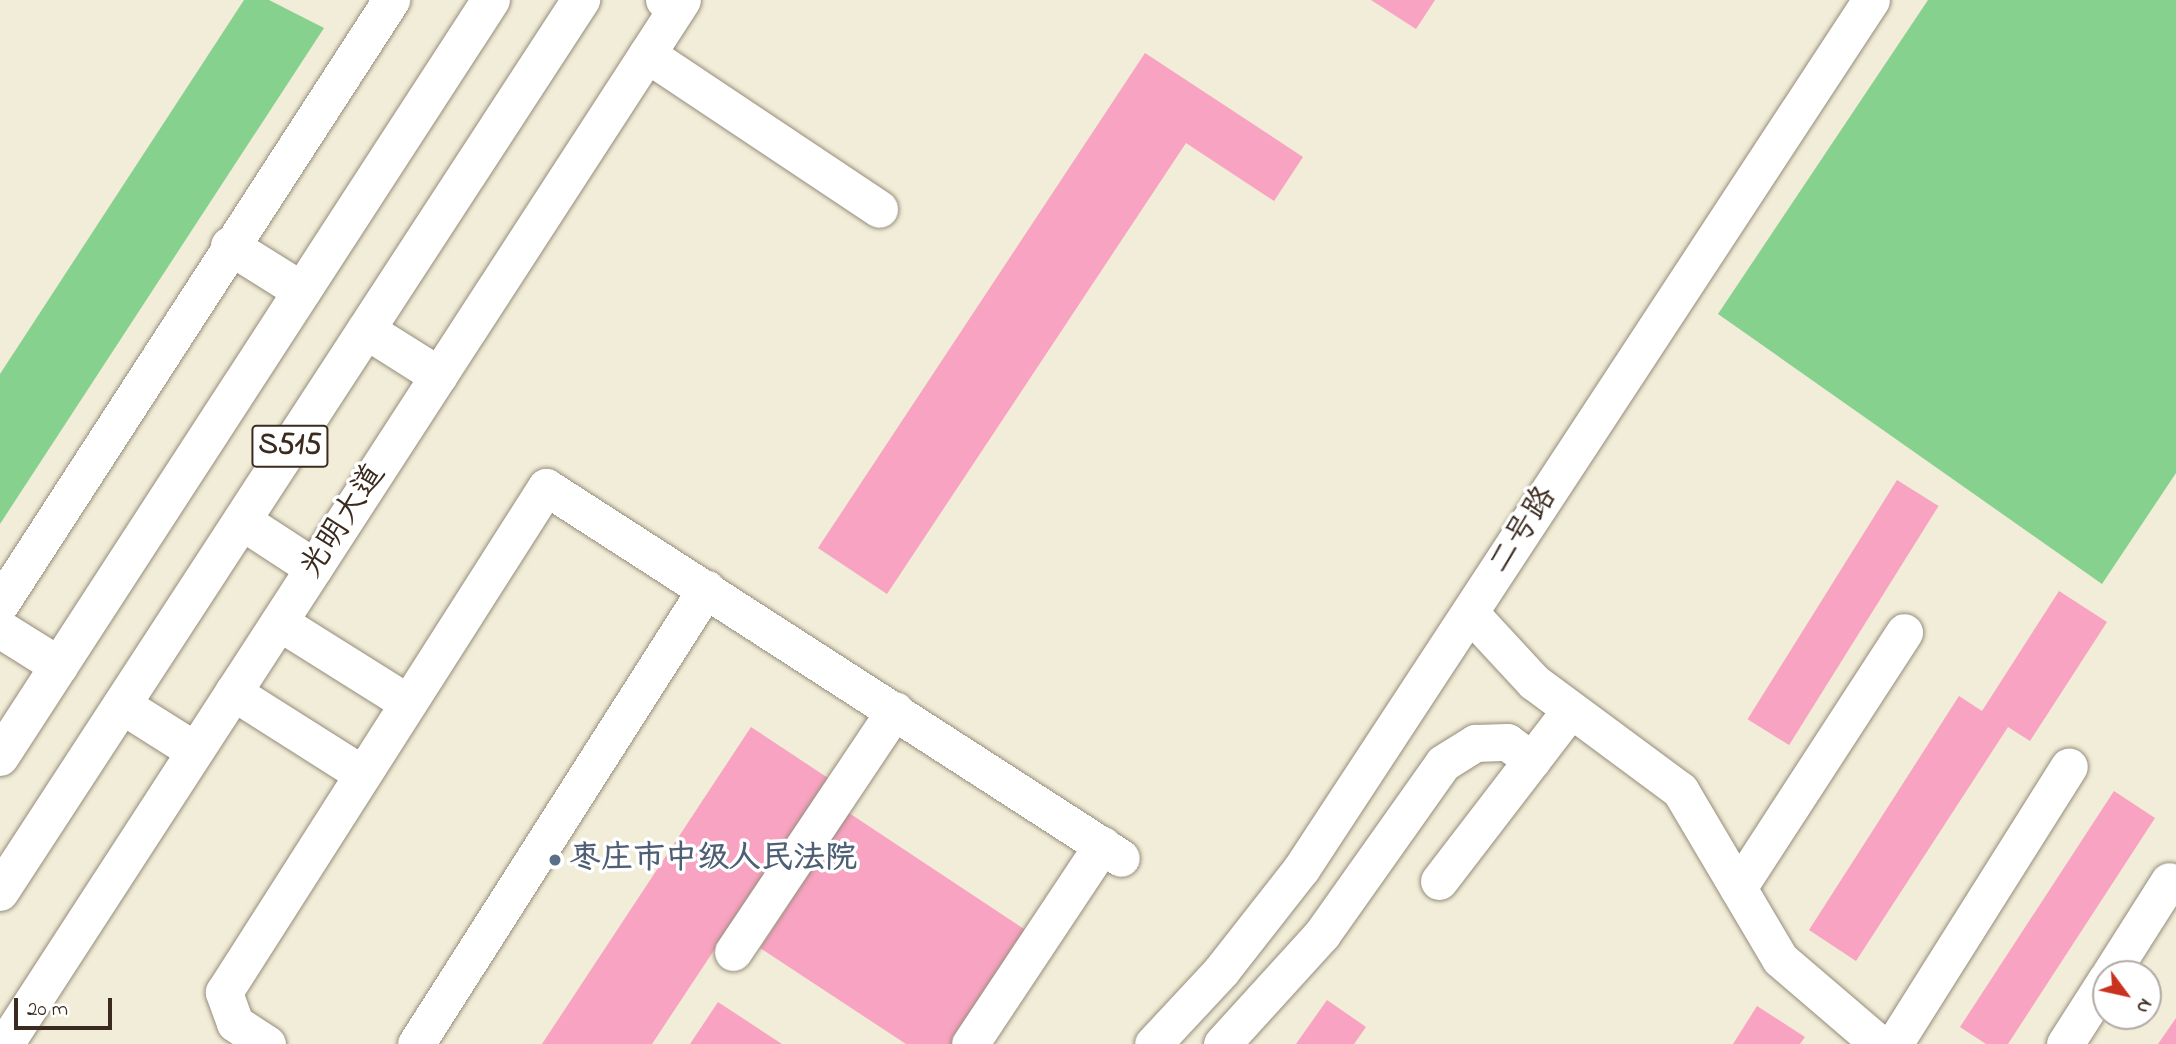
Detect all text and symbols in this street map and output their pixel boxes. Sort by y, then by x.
road number: S515 [250,420,330,472]
street label: 光明大道 [293,458,395,586]
street label: 二号路 [1482,480,1566,582]
place label: 枣庄市中级人民法院 [569,841,857,879]
marker: 枣庄市中级人民法院 [547,852,563,868]
north arrow [2092,960,2162,1030]
scale bar [18,984,116,1028]
text: N [2129,993,2158,1018]
text: 20 m [27,995,68,1025]

